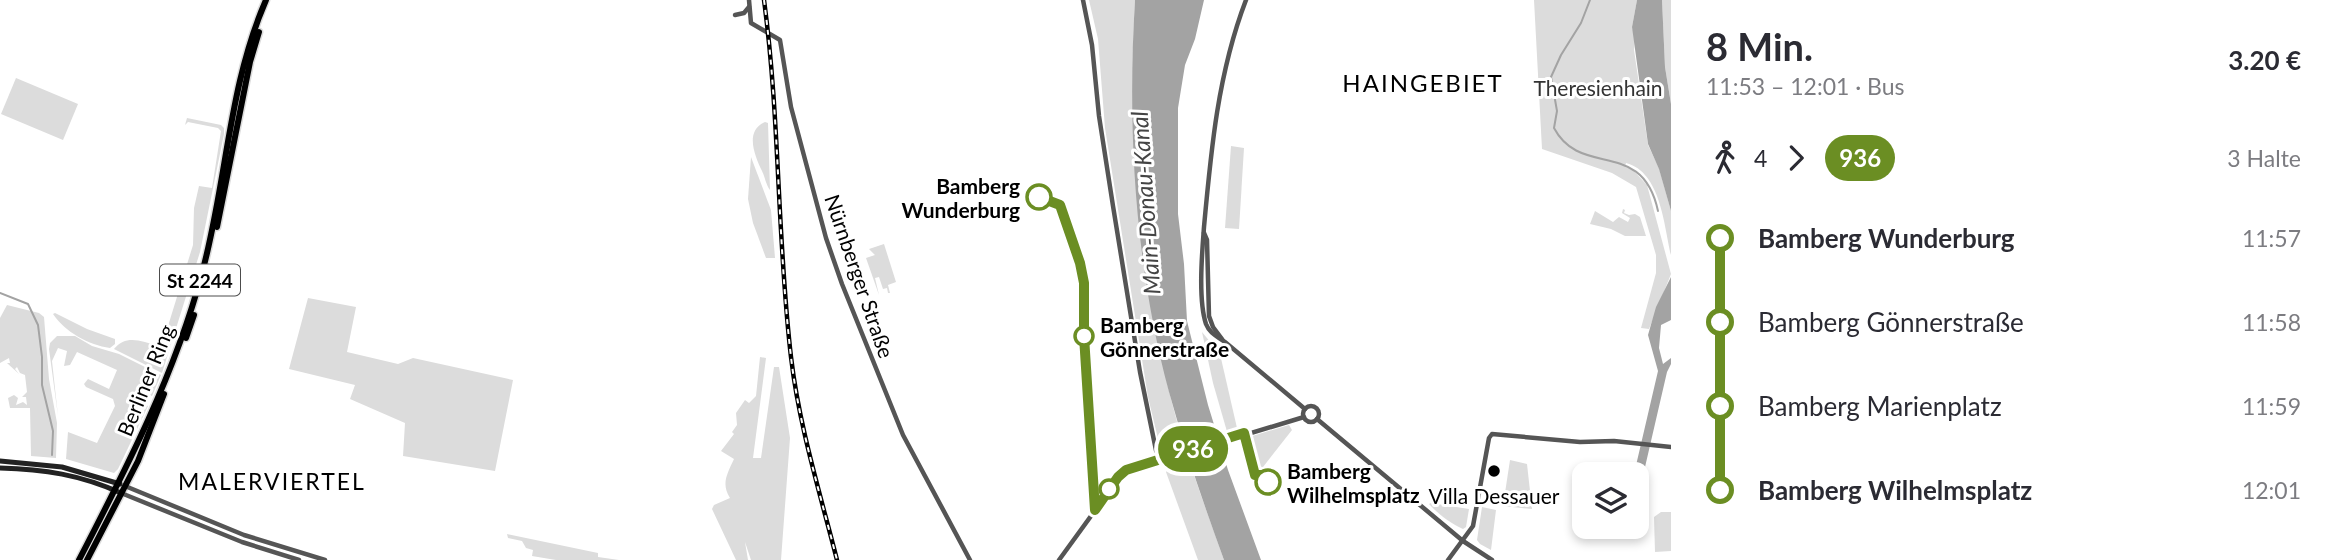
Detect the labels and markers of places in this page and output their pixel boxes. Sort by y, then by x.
place label: Bamberg Wunderburg [902,173,1020,222]
marker: Bamberg Wunderburg [1026,184,1052,210]
place label: Bamberg Gönnerstraße [1100,312,1229,361]
marker: Bamberg Gönnerstraße [1074,326,1094,346]
place label: Bamberg Wilhelmsplatz [1287,458,1420,507]
marker: Villa Dessauer [1486,463,1502,479]
marker: Bamberg Wilhelmsplatz [1255,469,1281,495]
unlabelled marker [1099,479,1119,499]
place label: Villa Dessauer [1429,483,1560,508]

